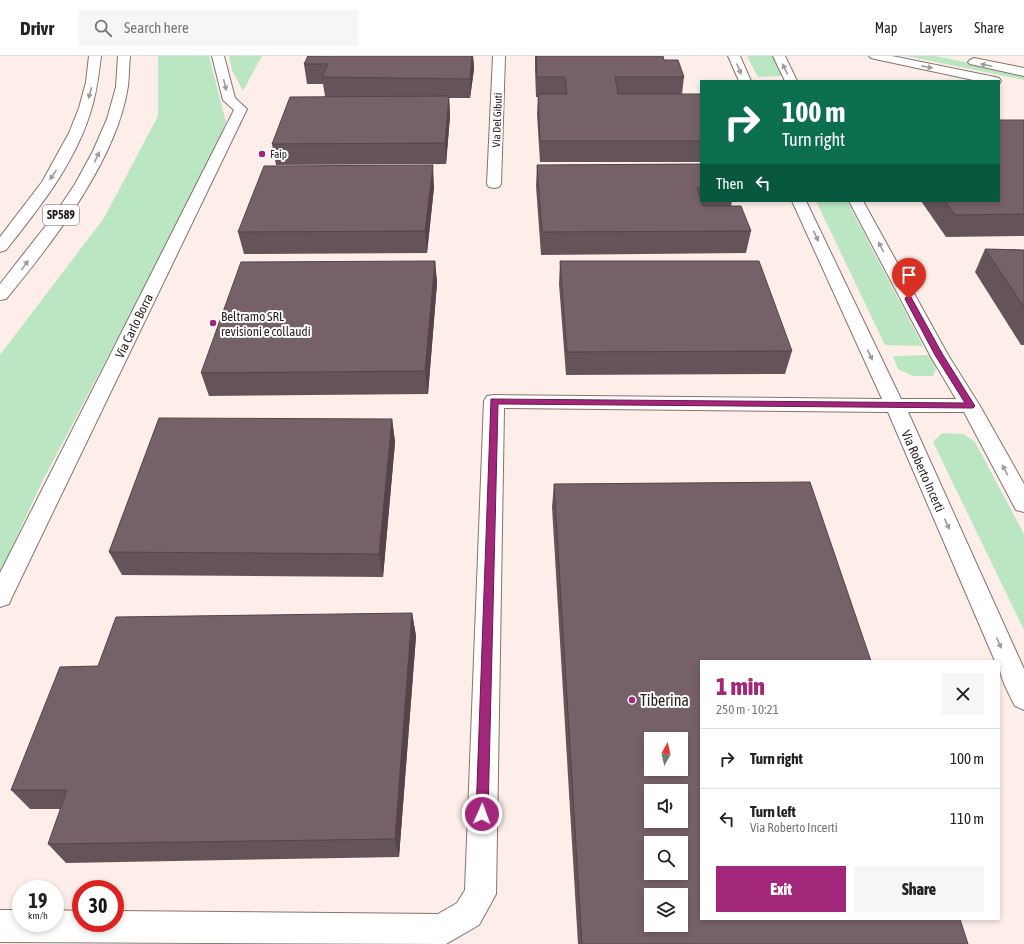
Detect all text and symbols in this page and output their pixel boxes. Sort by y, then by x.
search box [78,10,358,46]
text: Drivr [20,17,54,39]
icon: search [92,17,114,39]
text: Search here [124,19,189,36]
text: Map [875,20,897,36]
text: Layers [919,20,952,36]
text: Share [974,20,1004,36]
one-way arrow [980,61,992,67]
one-way arrow [737,63,743,75]
one-way arrow [782,63,788,74]
one-way arrow [921,64,933,70]
one-way arrow [222,80,228,92]
one-way arrow [87,87,93,99]
street label: Via Del Gibuti [490,92,504,148]
icon: right [716,96,768,148]
text: 100 m [782,96,845,128]
text: Turn right [782,129,845,150]
place label: Faip [270,148,287,160]
marker: Faip [257,149,267,159]
one-way arrow [94,151,100,163]
one-way arrow [49,170,57,180]
icon: left [752,172,774,194]
text: Then [716,175,744,192]
road number: SP589 [43,205,79,225]
one-way arrow [813,231,819,243]
one-way arrow [877,241,884,253]
pin [892,258,926,299]
one-way arrow [21,260,29,270]
icon: arrive [898,264,920,286]
street label: Via Carlo Borra [112,291,156,361]
place label: Beltramo SRL revisioni e collaudi [221,309,311,339]
marker: Beltramo SRL revisioni e collaudi [208,318,218,328]
one-way arrow [867,349,873,360]
street label: Via Roberto Incerti [898,428,948,514]
one-way arrow [1002,464,1009,476]
one-way arrow [944,518,950,529]
one-way arrow [997,637,1003,649]
text: 1 min [716,673,765,700]
button: close [942,673,984,715]
place label: Tiberina [640,691,689,709]
marker: Tiberina [627,695,637,705]
text: 250 m · 10:21 [716,702,779,717]
north arrow [644,732,688,776]
map controls [644,732,688,932]
icon: right [716,748,738,770]
text: Turn right [750,750,803,767]
text: 100 m [950,750,984,767]
button: sound [644,784,688,828]
position arrow [461,793,503,835]
text: Turn left [750,803,796,820]
icon: left [716,808,738,830]
text: 110 m [950,810,984,827]
text: Via Roberto Incerti [750,820,838,835]
button: search [644,836,688,880]
button: Exit [716,866,846,912]
button: Share [854,866,984,912]
speed limit sign: 30 [72,880,124,932]
button: layers [644,888,688,932]
text: 19 [29,889,47,912]
text: km/h [28,910,48,921]

